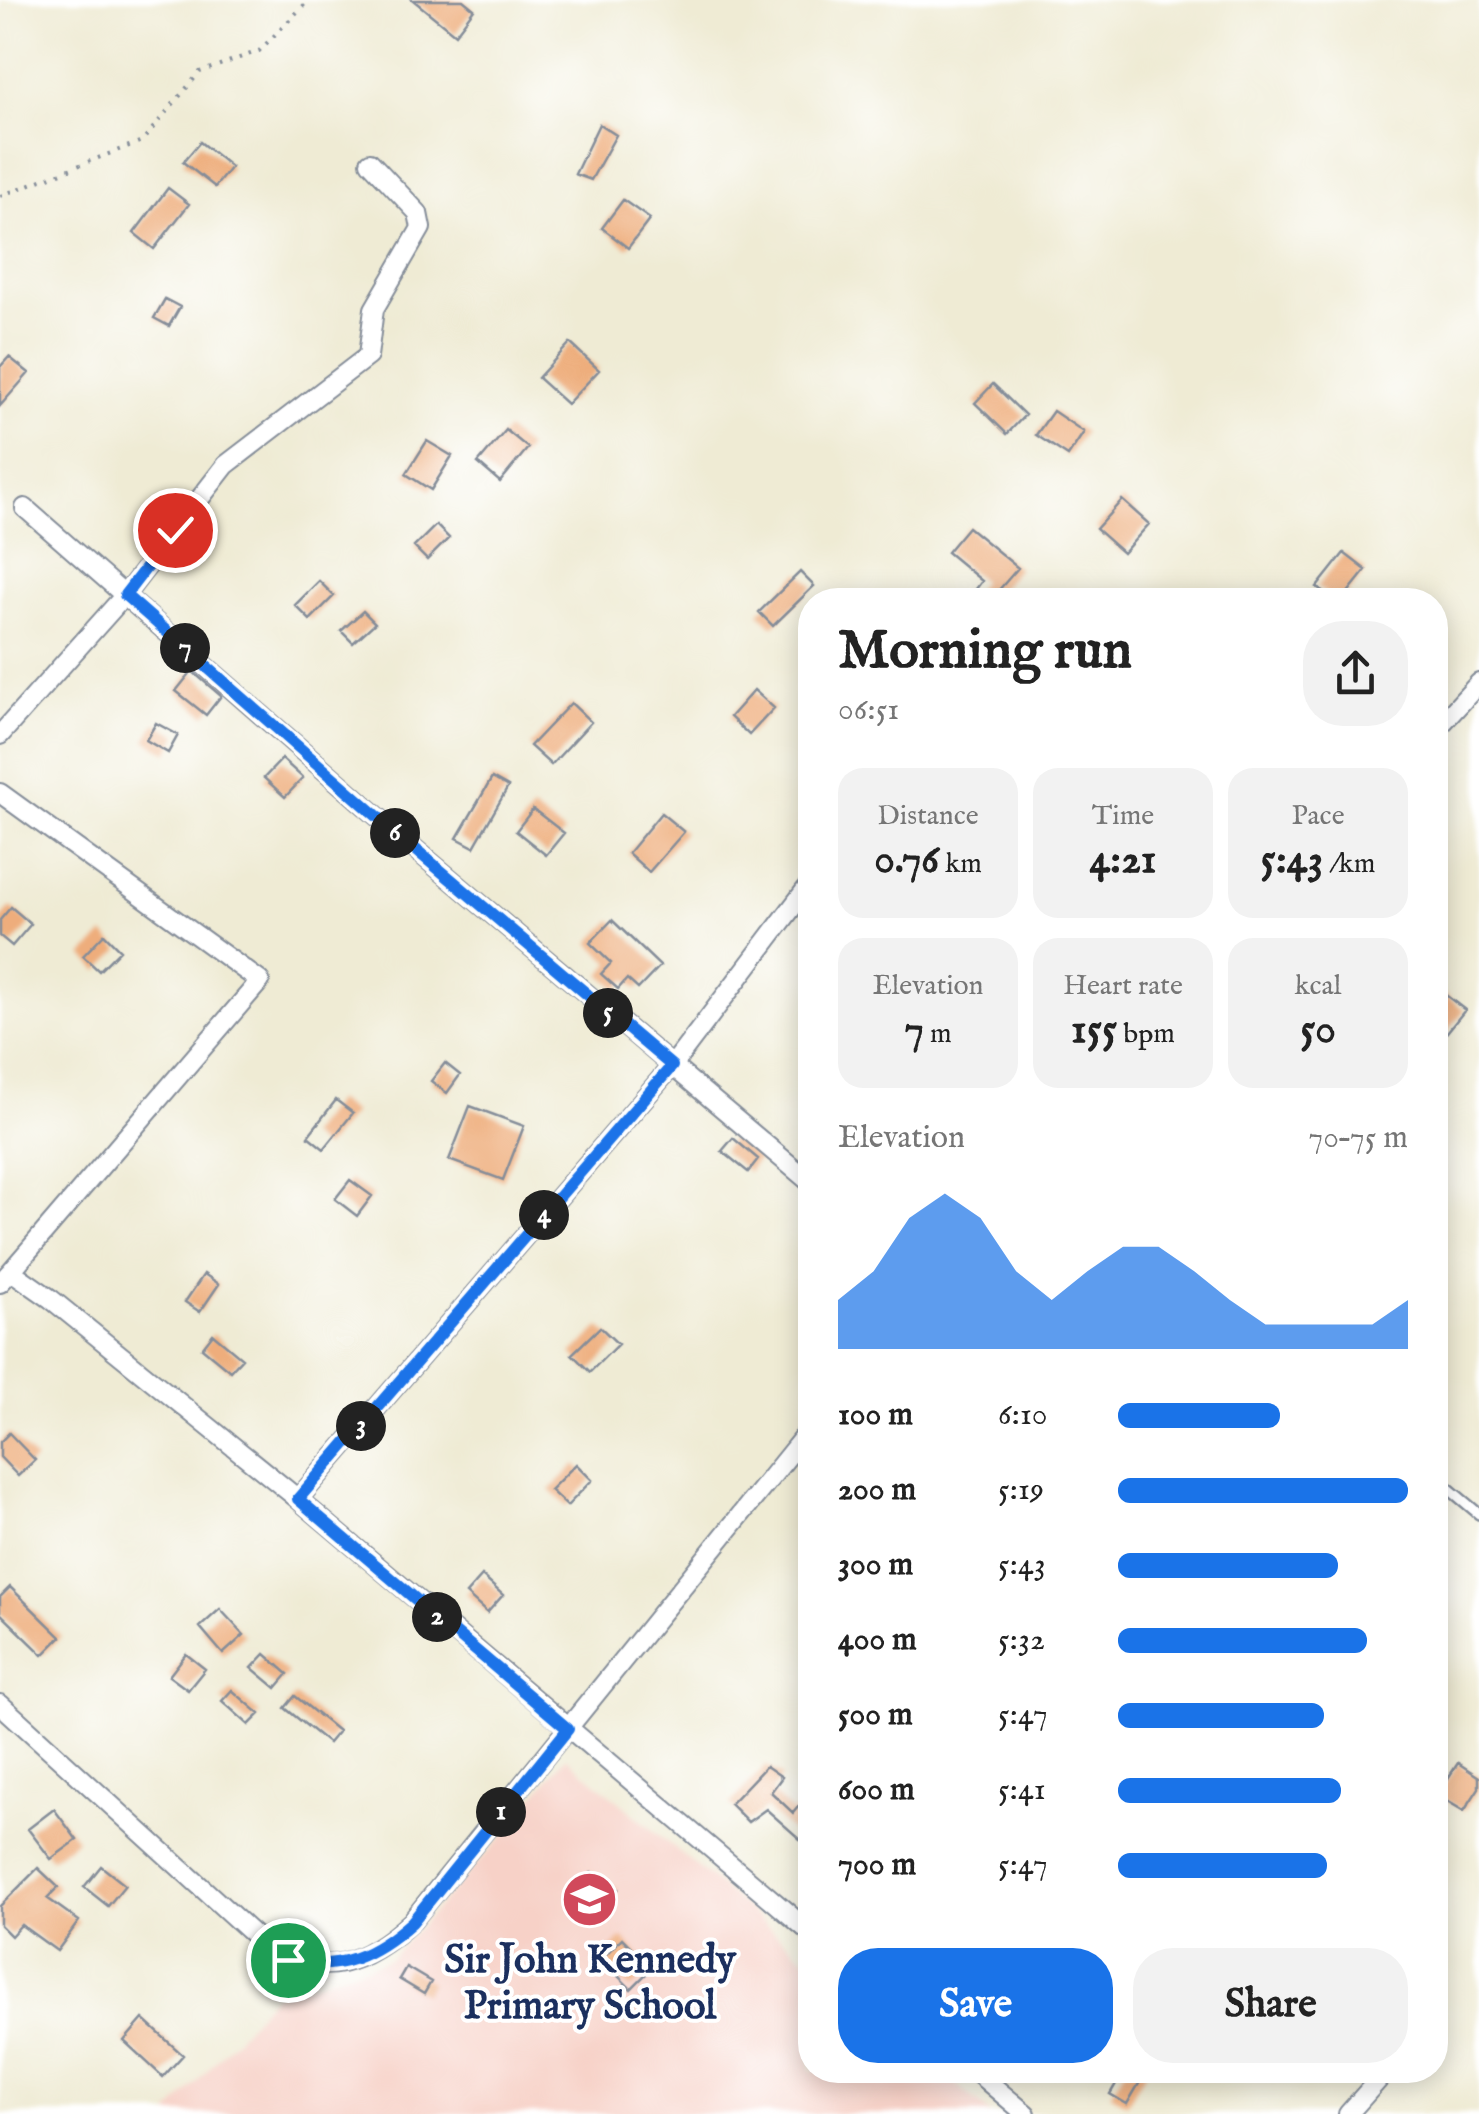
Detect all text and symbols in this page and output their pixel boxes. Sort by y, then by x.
pin [133,488,218,573]
icon: check [148,503,203,558]
text: Morning run [838,617,1132,687]
button: share [1303,621,1408,726]
pin: 7 [160,623,210,673]
text: 7 [178,630,192,665]
text: 06:51 [838,690,899,731]
text: Distance [877,799,979,834]
text: Time [1092,799,1154,834]
text: Pace [1292,799,1344,834]
pin: 6 [370,808,420,858]
text: 6 [389,815,401,850]
text: 0.76 [874,834,939,887]
text: 4:21 [1089,834,1157,887]
text: 5:43 [1261,834,1323,887]
text: km [939,847,982,882]
text: /km [1323,847,1375,882]
text: Elevation [872,969,984,1004]
text: Heart rate [1063,969,1183,1004]
text: kcal [1295,969,1341,1004]
pin: 5 [583,988,633,1038]
text: 5 [603,995,613,1030]
text: 7 [904,1004,924,1057]
text: 155 [1071,1004,1117,1057]
text: 50 [1300,1004,1336,1057]
text: m [924,1017,952,1052]
text: bpm [1117,1017,1175,1052]
text: Elevation [838,1118,965,1159]
text: 70–75 m [1308,1118,1408,1159]
pin: 4 [519,1190,569,1240]
text: 4 [537,1197,551,1232]
text: 100 m [838,1395,913,1436]
text: 6:10 [998,1395,1047,1436]
pin: 3 [336,1401,386,1451]
text: 3 [356,1408,366,1443]
text: 200 m [838,1470,916,1511]
text: 5:19 [998,1470,1044,1511]
text: 300 m [838,1545,913,1586]
text: 5:43 [998,1545,1046,1586]
pin: 2 [412,1592,462,1642]
text: 2 [430,1599,444,1634]
text: 400 m [838,1620,917,1661]
text: 5:32 [998,1620,1045,1661]
text: 500 m [838,1695,913,1736]
text: 5:47 [998,1695,1048,1736]
text: 600 m [838,1770,915,1811]
text: 5:41 [998,1770,1046,1811]
pin: 1 [476,1787,526,1837]
text: 1 [496,1794,506,1829]
text: 700 m [838,1845,916,1886]
text: 5:47 [998,1845,1048,1886]
school or university icon: Sir John Kennedy Primary School [560,1869,620,1929]
pin [246,1918,331,2003]
icon: arrive [261,1933,316,1988]
place label: Sir John Kennedy Primary School [444,1936,737,2033]
button: Save [838,1948,1113,2063]
button: Share [1133,1948,1408,2063]

